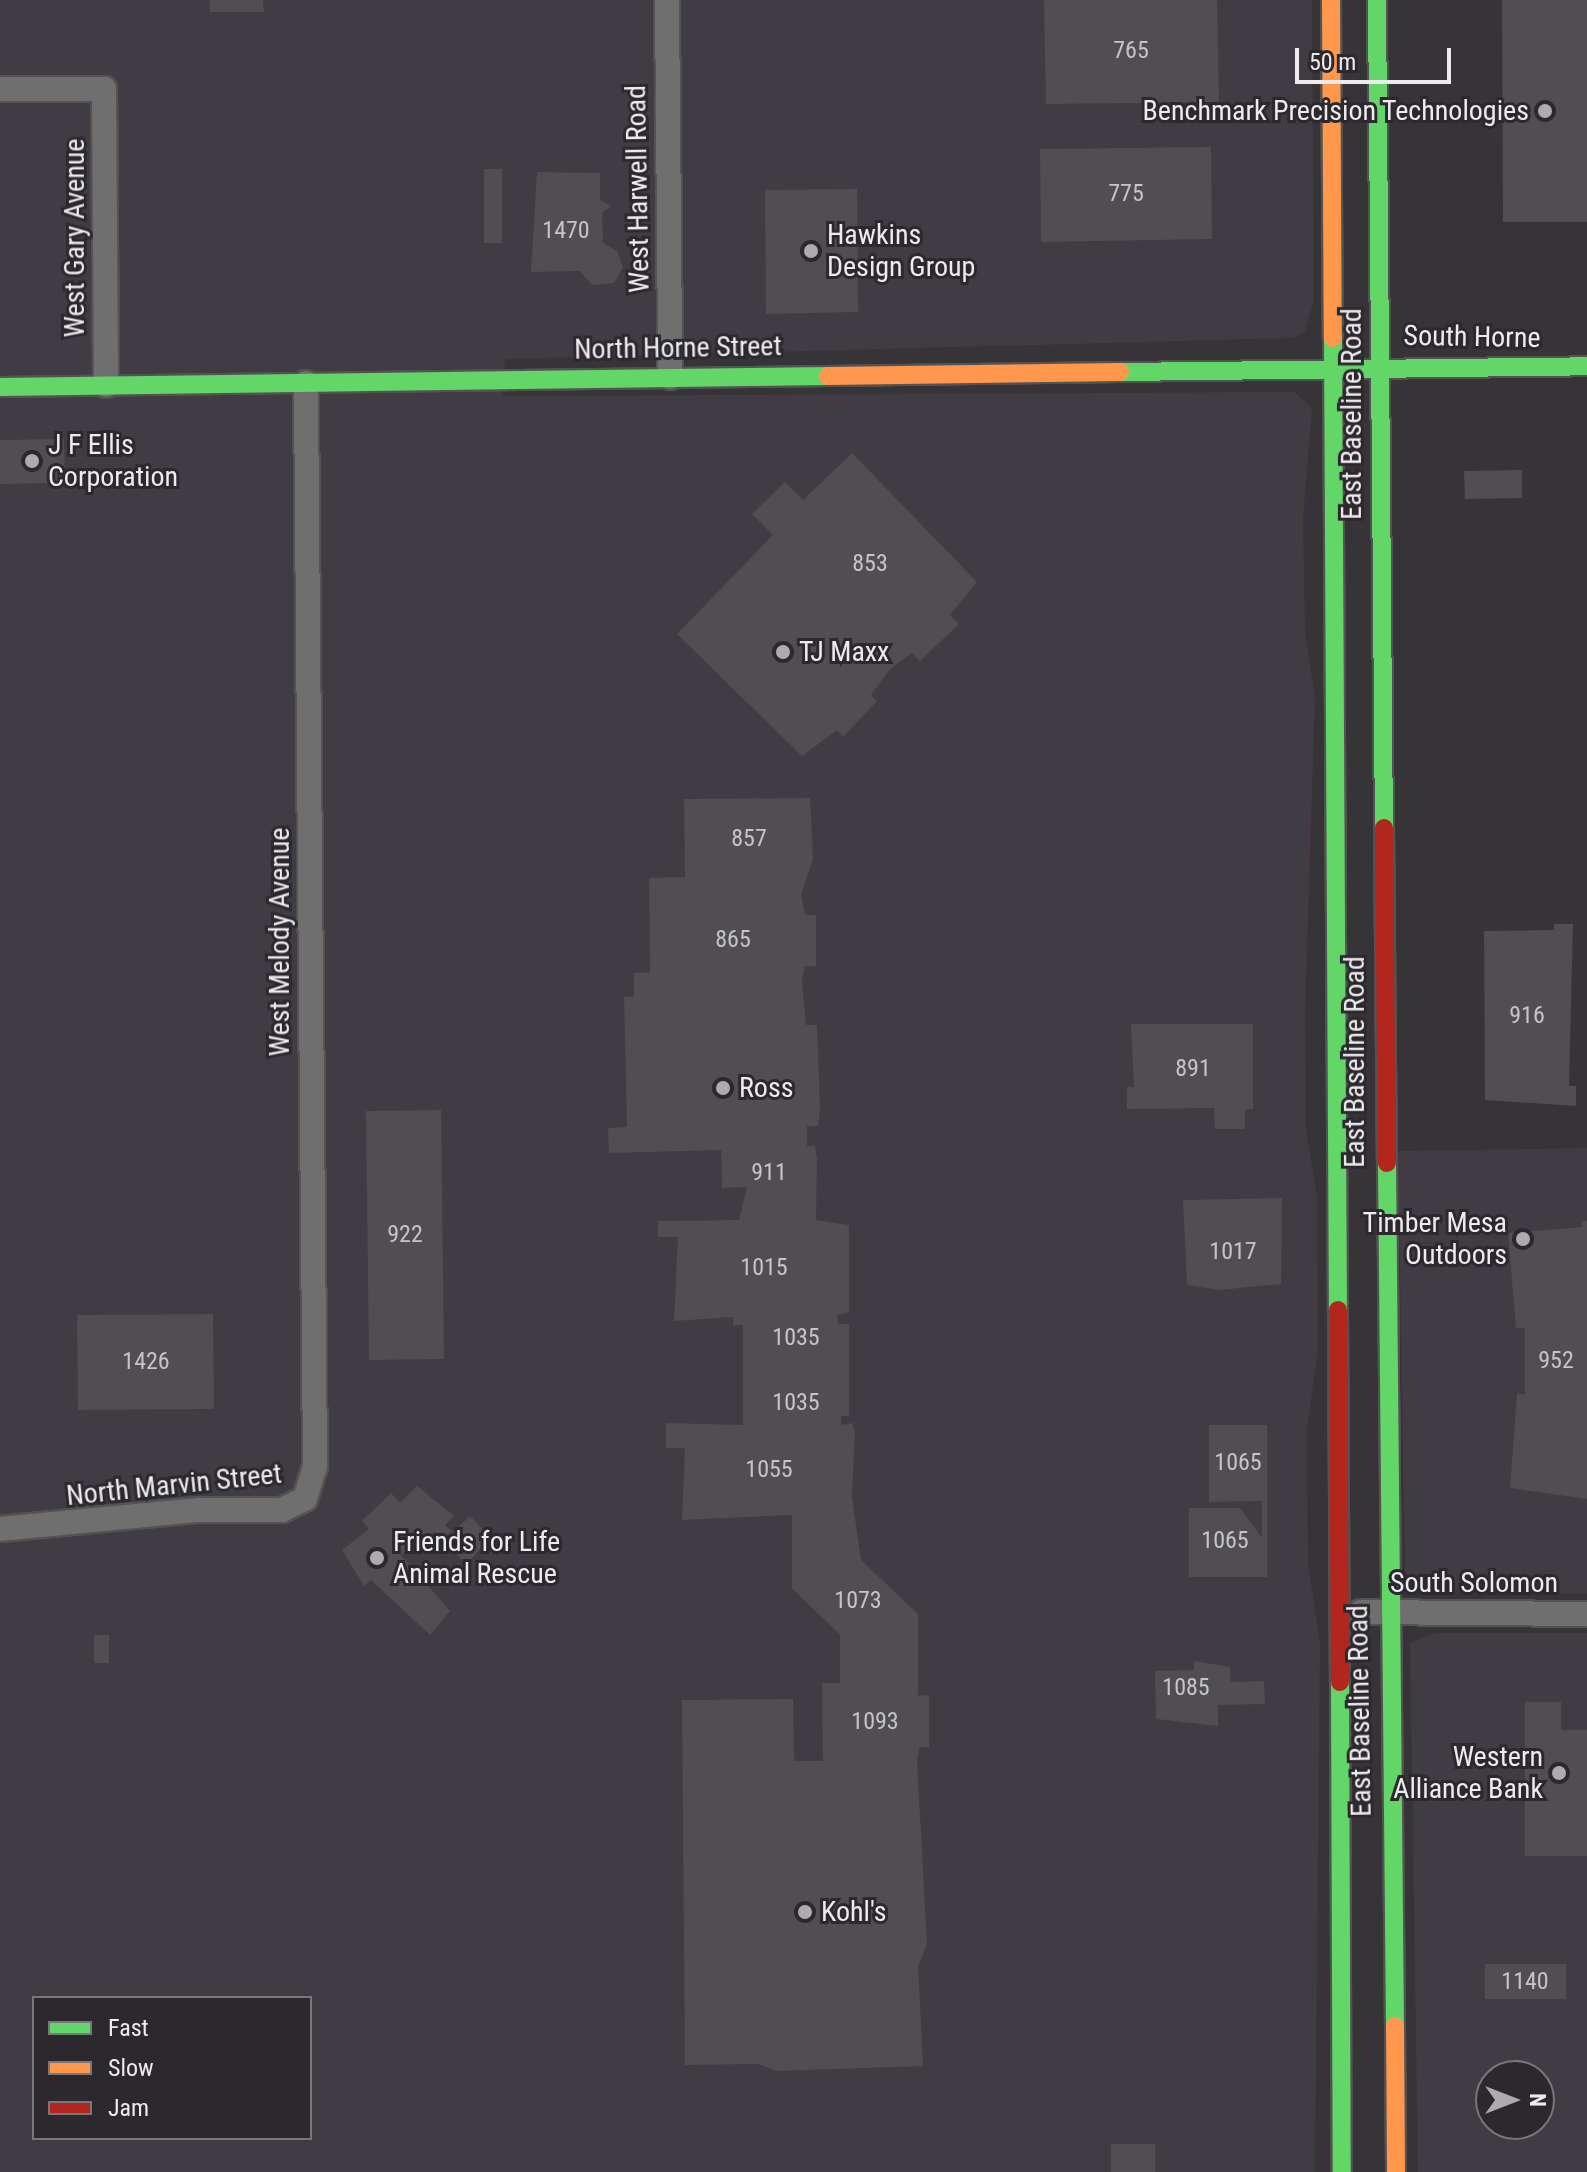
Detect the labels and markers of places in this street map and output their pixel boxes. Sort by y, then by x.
place label: Benchmark Precision Technologies [1142,94,1529,128]
marker: Benchmark Precision Technologies [1536,102,1554,120]
place label: Hawkins Design Group [827,218,975,284]
marker: Hawkins Design Group [802,242,820,260]
place label: J F Ellis Corporation [48,428,178,494]
marker: J F Ellis Corporation [23,452,41,470]
place label: TJ Maxx [799,635,889,669]
marker: TJ Maxx [774,643,792,661]
place label: Ross [739,1071,793,1105]
marker: Ross [714,1079,732,1097]
place label: Timber Mesa Outdoors [1363,1206,1507,1272]
marker: Timber Mesa Outdoors [1514,1230,1532,1248]
place label: Friends for Life Animal Rescue [393,1525,560,1591]
marker: Friends for Life Animal Rescue [368,1549,386,1567]
place label: Western Alliance Bank [1393,1740,1543,1806]
marker: Western Alliance Bank [1550,1764,1568,1782]
place label: Kohl's [821,1895,886,1929]
marker: Kohl's [796,1903,814,1921]

